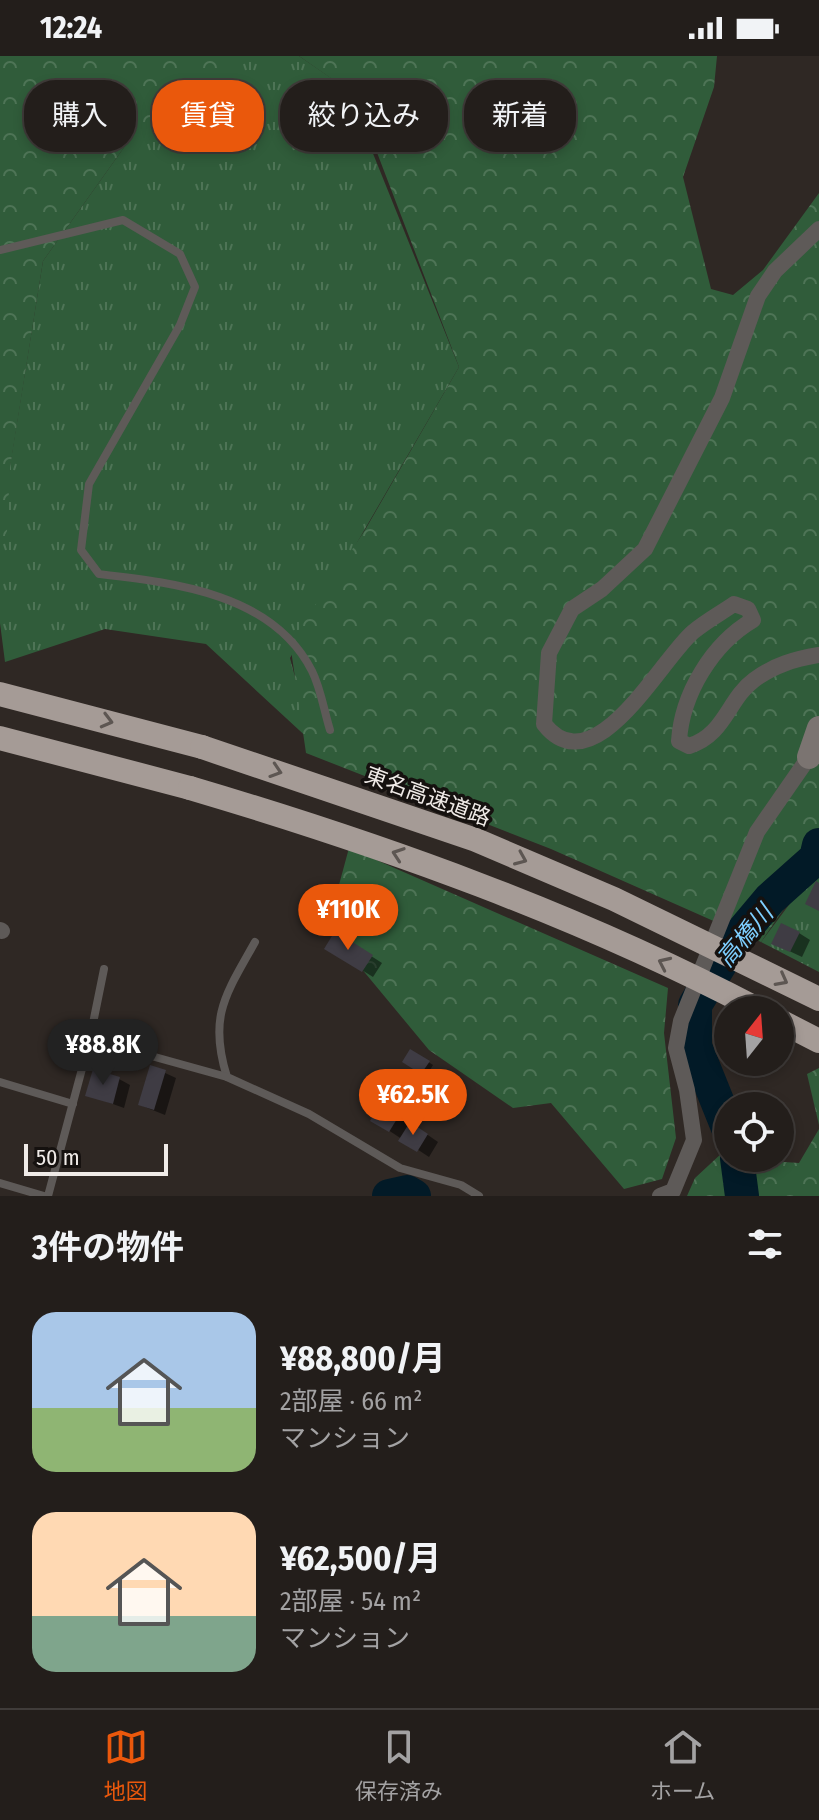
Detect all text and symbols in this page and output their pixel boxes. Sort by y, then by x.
text: 12:24 [40,10,102,46]
chip: 購入 [24,80,136,152]
chip: 賃貸 [152,80,264,152]
chip: 絞り込み [280,80,448,152]
chip: 新着 [464,80,576,152]
one-way arrow [100,712,114,728]
street label: 東名高速道路 [361,761,494,832]
one-way arrow [269,762,283,778]
one-way arrow [392,847,406,864]
one-way arrow [513,850,527,866]
pin: ¥110K [292,884,404,952]
text: ¥110K [316,894,380,925]
water label: 高橋川 [711,897,781,973]
one-way arrow [658,957,672,973]
one-way arrow [774,971,789,986]
north arrow [714,996,794,1076]
map controls [714,996,794,1172]
pin: ¥88.8K [38,1019,168,1087]
text: ¥88.8K [65,1029,141,1060]
pin: ¥62.5K [348,1069,478,1137]
text: ¥62.5K [377,1079,449,1110]
button: locate [714,1092,794,1172]
scale bar [24,1140,168,1176]
text: 50 m [36,1144,80,1171]
icon: filters [743,1222,787,1266]
text: 3件の物件 [32,1227,184,1268]
text: ¥88,800/月 [280,1338,446,1379]
icon: home [96,1344,192,1440]
text: 2部屋 · 66 m² [280,1386,422,1417]
text: マンション [280,1423,410,1454]
text: ¥62,500/月 [280,1538,442,1579]
icon: home [96,1544,192,1640]
text: 2部屋 · 54 m² [280,1586,421,1617]
text: マンション [280,1623,410,1654]
tab: 地図 [104,1725,148,1805]
tab: 保存済み [355,1725,443,1805]
tab: ホーム [650,1725,715,1805]

